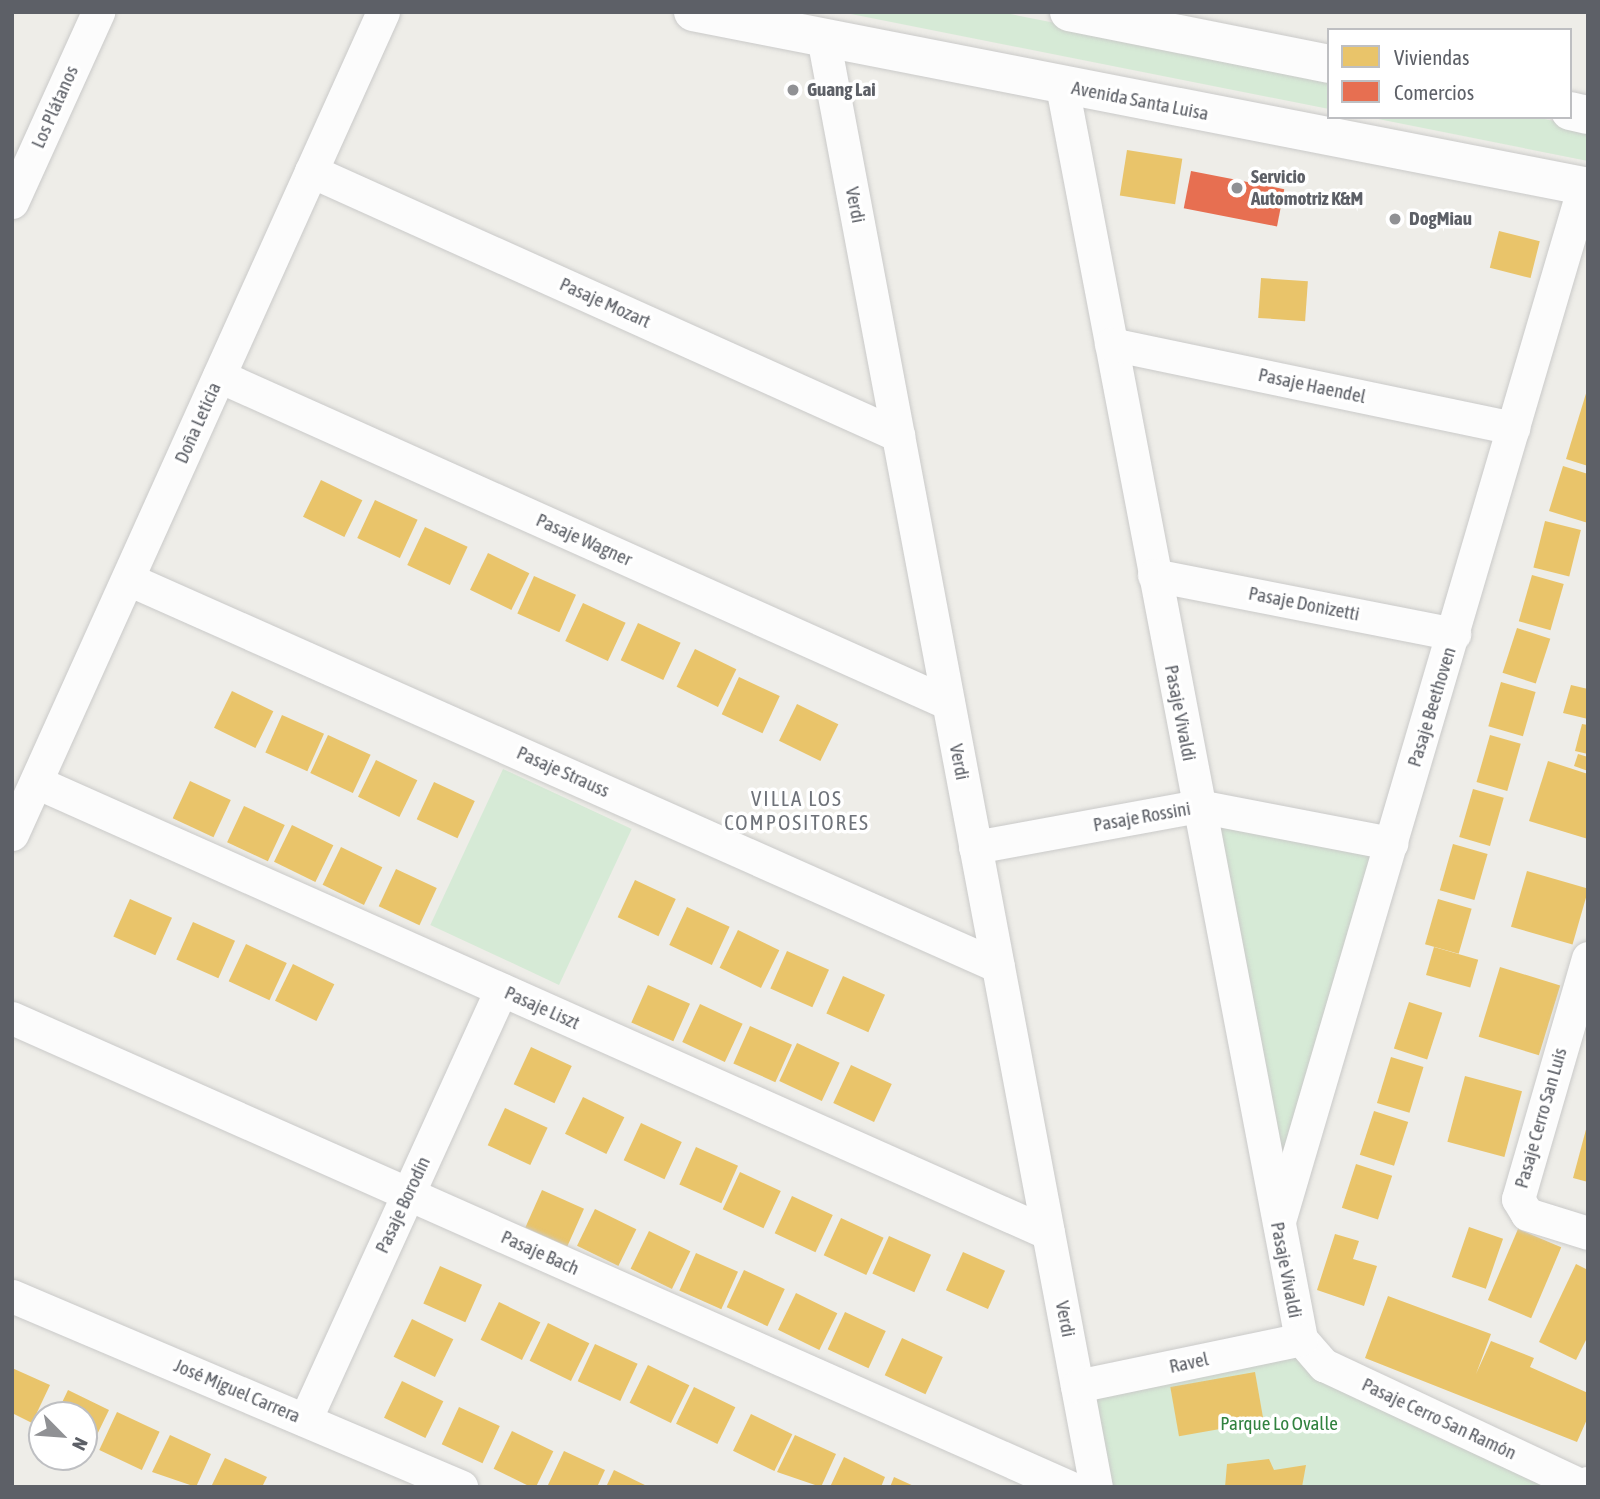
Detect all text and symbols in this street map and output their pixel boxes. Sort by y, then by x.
legend [1327,28,1572,119]
text: Viviendas [1394,45,1469,69]
street label: Los Plátanos [27,62,83,152]
street label: Avenida Santa Luisa [1070,77,1210,125]
place label: Guang Lai [807,79,876,101]
text: Comercios [1394,80,1474,104]
marker: Guang Lai [785,82,801,98]
place label: Servicio Automotriz K&M [1251,166,1363,210]
marker: Servicio Automotriz K&M [1229,180,1245,196]
street label: Verdi [840,185,870,225]
place label: DogMiau [1409,208,1472,230]
marker: DogMiau [1387,211,1403,227]
street label: Pasaje Mozart [556,273,654,333]
street label: Pasaje Haendel [1256,363,1368,409]
street label: Doña Leticia [170,379,226,467]
street label: Pasaje Wagner [533,509,635,571]
street label: Pasaje Donizetti [1247,582,1361,626]
street label: Pasaje Beethoven [1403,644,1461,770]
street label: Pasaje Vivaldi [1160,663,1200,763]
street label: Pasaje Strauss [513,741,613,803]
street label: Verdi [944,742,974,782]
district label: VILLA LOS COMPOSITORES [726,785,868,835]
street label: Pasaje Rossini [1091,797,1193,837]
street label: Pasaje Liszt [501,981,583,1035]
street label: Pasaje Cerro San Luis [1510,1045,1572,1191]
street label: Pasaje Borodín [371,1153,435,1257]
street label: Pasaje Vivaldi [1266,1220,1306,1320]
street label: Pasaje Bach [497,1226,583,1280]
street label: Verdi [1050,1299,1080,1339]
street label: Ravel [1167,1348,1211,1378]
street label: José Miguel Carrera [170,1354,304,1428]
street label: Pasaje Cerro San Ramón [1358,1373,1520,1465]
north arrow [28,1401,98,1471]
park label: Parque Lo Ovalle [1220,1413,1338,1435]
text: N [68,1434,93,1454]

